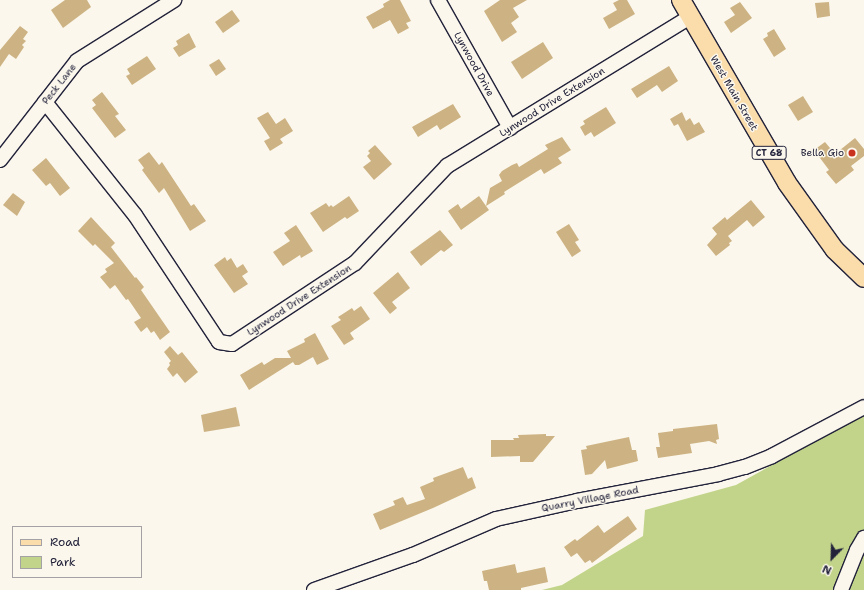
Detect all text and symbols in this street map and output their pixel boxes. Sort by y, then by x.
street label: Lynwood Drive [451,30,497,98]
street label: West Main Street [708,53,760,133]
street label: Peck Lane [39,61,79,107]
street label: Lynwood Drive Extension [497,65,607,139]
road number: CT 68 [751,146,787,160]
place label: Bella Gio [801,147,844,159]
marker: Bella Gio [847,148,857,158]
street label: Lynwood Drive Extension [245,262,353,338]
street label: Quarry Village Road [540,484,640,514]
legend [12,526,142,578]
text: Road [50,534,80,550]
north arrow [812,538,852,578]
text: Park [50,554,76,570]
text: N [820,561,834,578]

